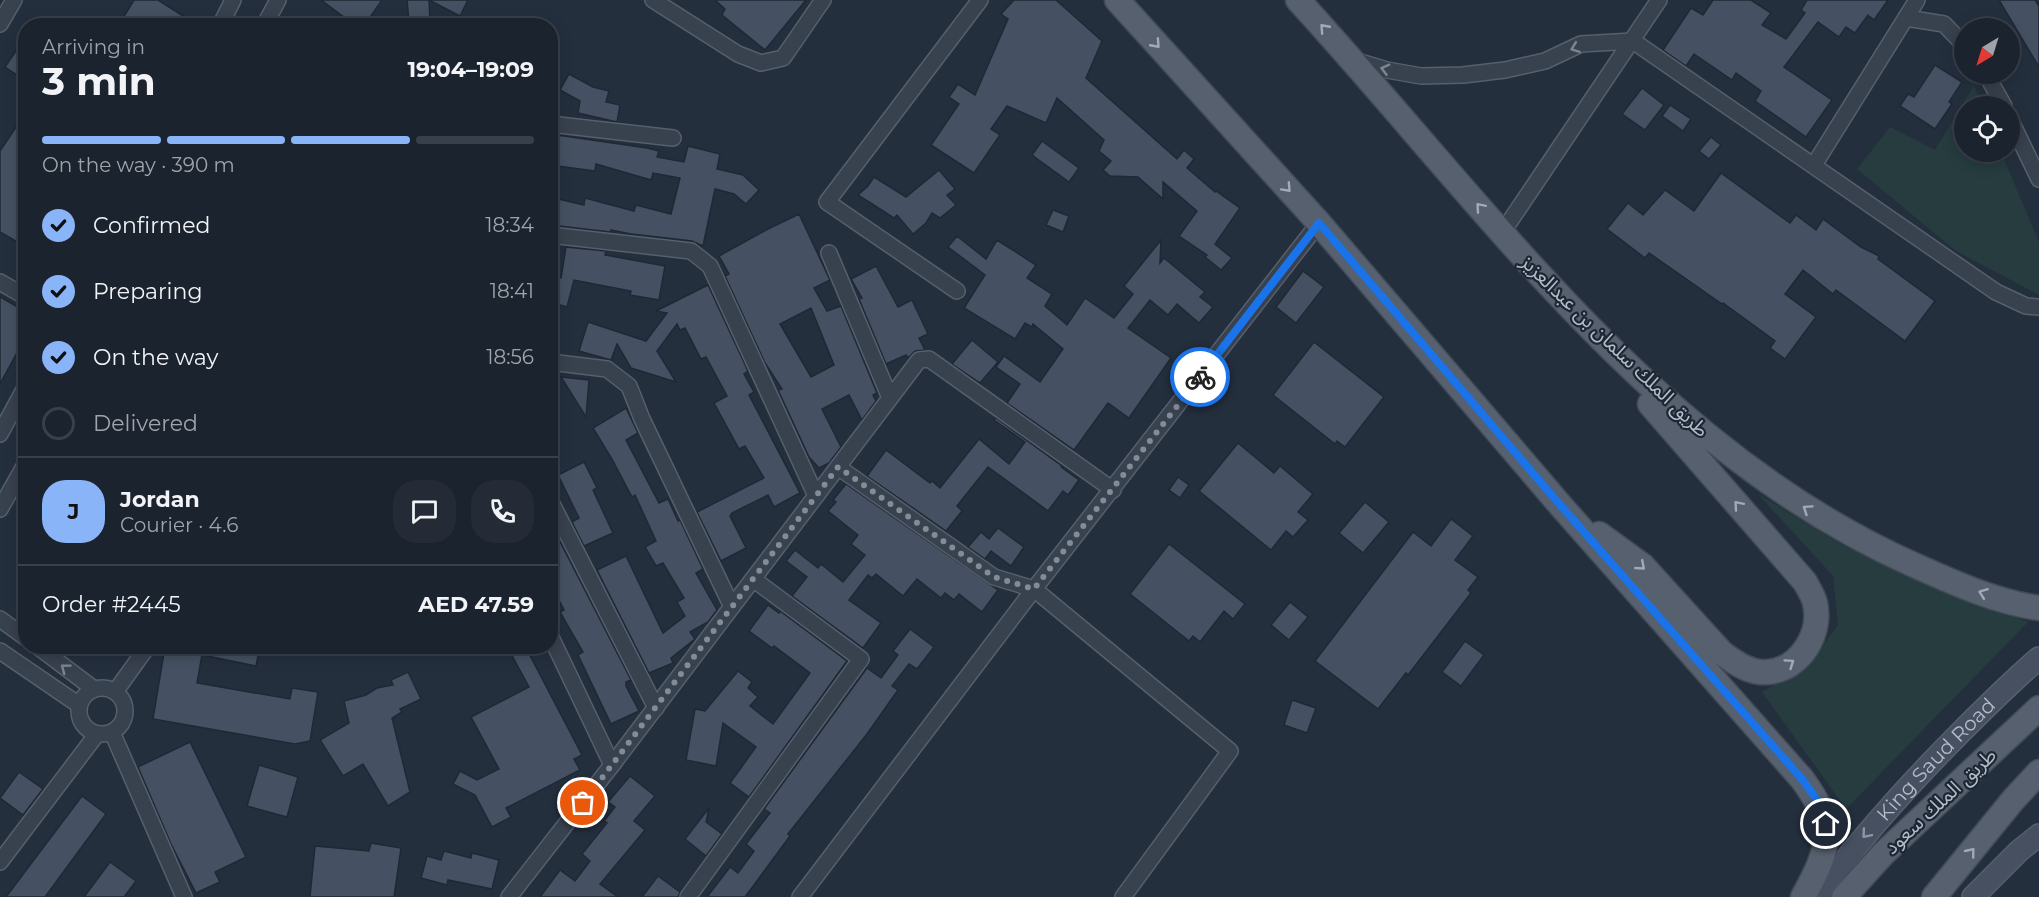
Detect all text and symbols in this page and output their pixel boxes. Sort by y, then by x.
north arrow [1954,18,2020,84]
map controls [1954,18,2020,162]
one-way arrow [1320,25,1331,35]
text: Arriving in [42,35,145,59]
one-way arrow [1149,37,1160,47]
one-way arrow [1570,41,1581,53]
text: 19:04–19:09 [407,56,534,83]
text: 3 min [42,57,156,105]
one-way arrow [1380,64,1391,76]
button: locate [1954,96,2020,162]
text: On the way · 390 m [42,153,235,177]
one-way arrow [1280,181,1291,192]
one-way arrow [1476,203,1487,214]
icon: check [42,209,75,242]
text: Confirmed [93,212,210,239]
text: 18:34 [485,213,534,237]
street label: طريق الملك سلمان بن عبدالعزيز [1515,249,1714,443]
icon: check [42,275,75,308]
text: Preparing [93,278,202,305]
text: 18:41 [490,279,534,303]
icon: check [42,341,75,374]
text: On the way [93,344,218,371]
text: 18:56 [486,345,534,369]
courier [1170,347,1230,407]
icon: bike [1184,361,1217,394]
text: Delivered [93,410,198,437]
button: chat [393,480,456,543]
button: phone [471,480,534,543]
text: Jordan [120,486,200,513]
text: J [68,498,79,525]
one-way arrow [1734,501,1745,512]
one-way arrow [1803,505,1814,516]
text: Courier · 4.6 [120,513,238,537]
one-way arrow [1634,559,1645,570]
one-way arrow [1978,588,1989,600]
text: Order #2445 [42,591,181,618]
text: AED 47.59 [418,591,534,618]
one-way arrow [1784,659,1795,670]
one-way arrow [61,664,72,675]
street label: King Saud Road [1872,693,2000,826]
street label: طريق الملك سعود [1879,743,2002,860]
pin [557,777,608,828]
icon: bag [566,786,599,819]
pin [1800,798,1851,849]
icon: home [1809,807,1842,840]
one-way arrow [1862,827,1873,838]
one-way arrow [1963,848,1974,859]

